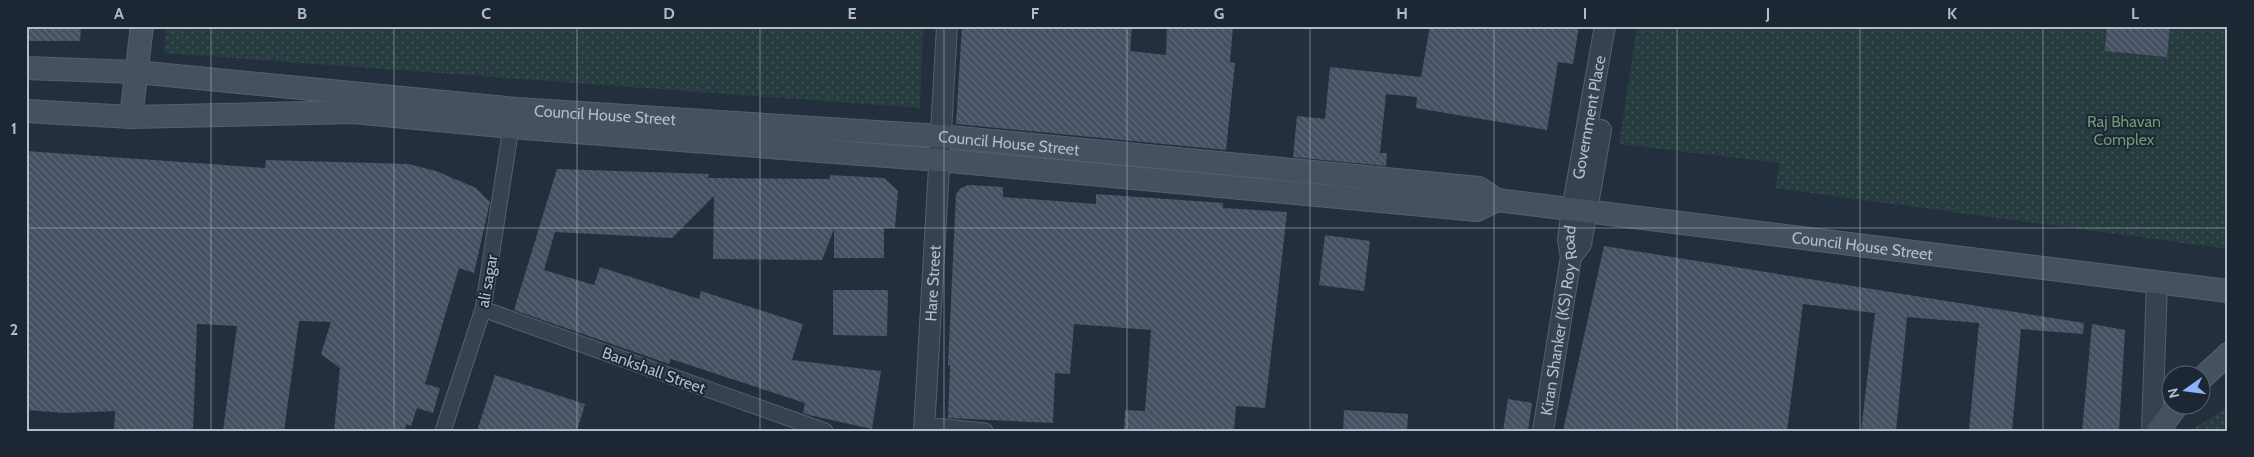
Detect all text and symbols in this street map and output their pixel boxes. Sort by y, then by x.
text: A [114,4,124,23]
text: B [297,4,307,23]
text: C [481,4,491,23]
text: D [663,4,675,23]
text: E [847,4,857,23]
text: F [1031,4,1040,23]
text: G [1214,4,1224,23]
text: H [1396,4,1408,23]
text: I [1583,4,1587,23]
text: J [1765,4,1770,23]
text: K [1947,4,1957,23]
text: L [2131,4,2139,23]
street label: Government Place [1569,54,1610,181]
street label: Council House Street [534,101,677,129]
park label: Raj Bhavan Complex [2087,112,2161,149]
text: 1 [11,119,17,138]
street label: Council House Street [937,127,1081,159]
street label: Kiran Shanker (KS) Roy Road [1537,224,1581,417]
street label: Council House Street [1791,228,1934,264]
street label: Hare Street [921,244,945,322]
street label: ali sagar [473,252,502,309]
text: 2 [10,320,18,339]
street label: Bankshall Street [600,343,709,398]
north arrow [2162,364,2212,414]
text: N [2163,386,2183,400]

